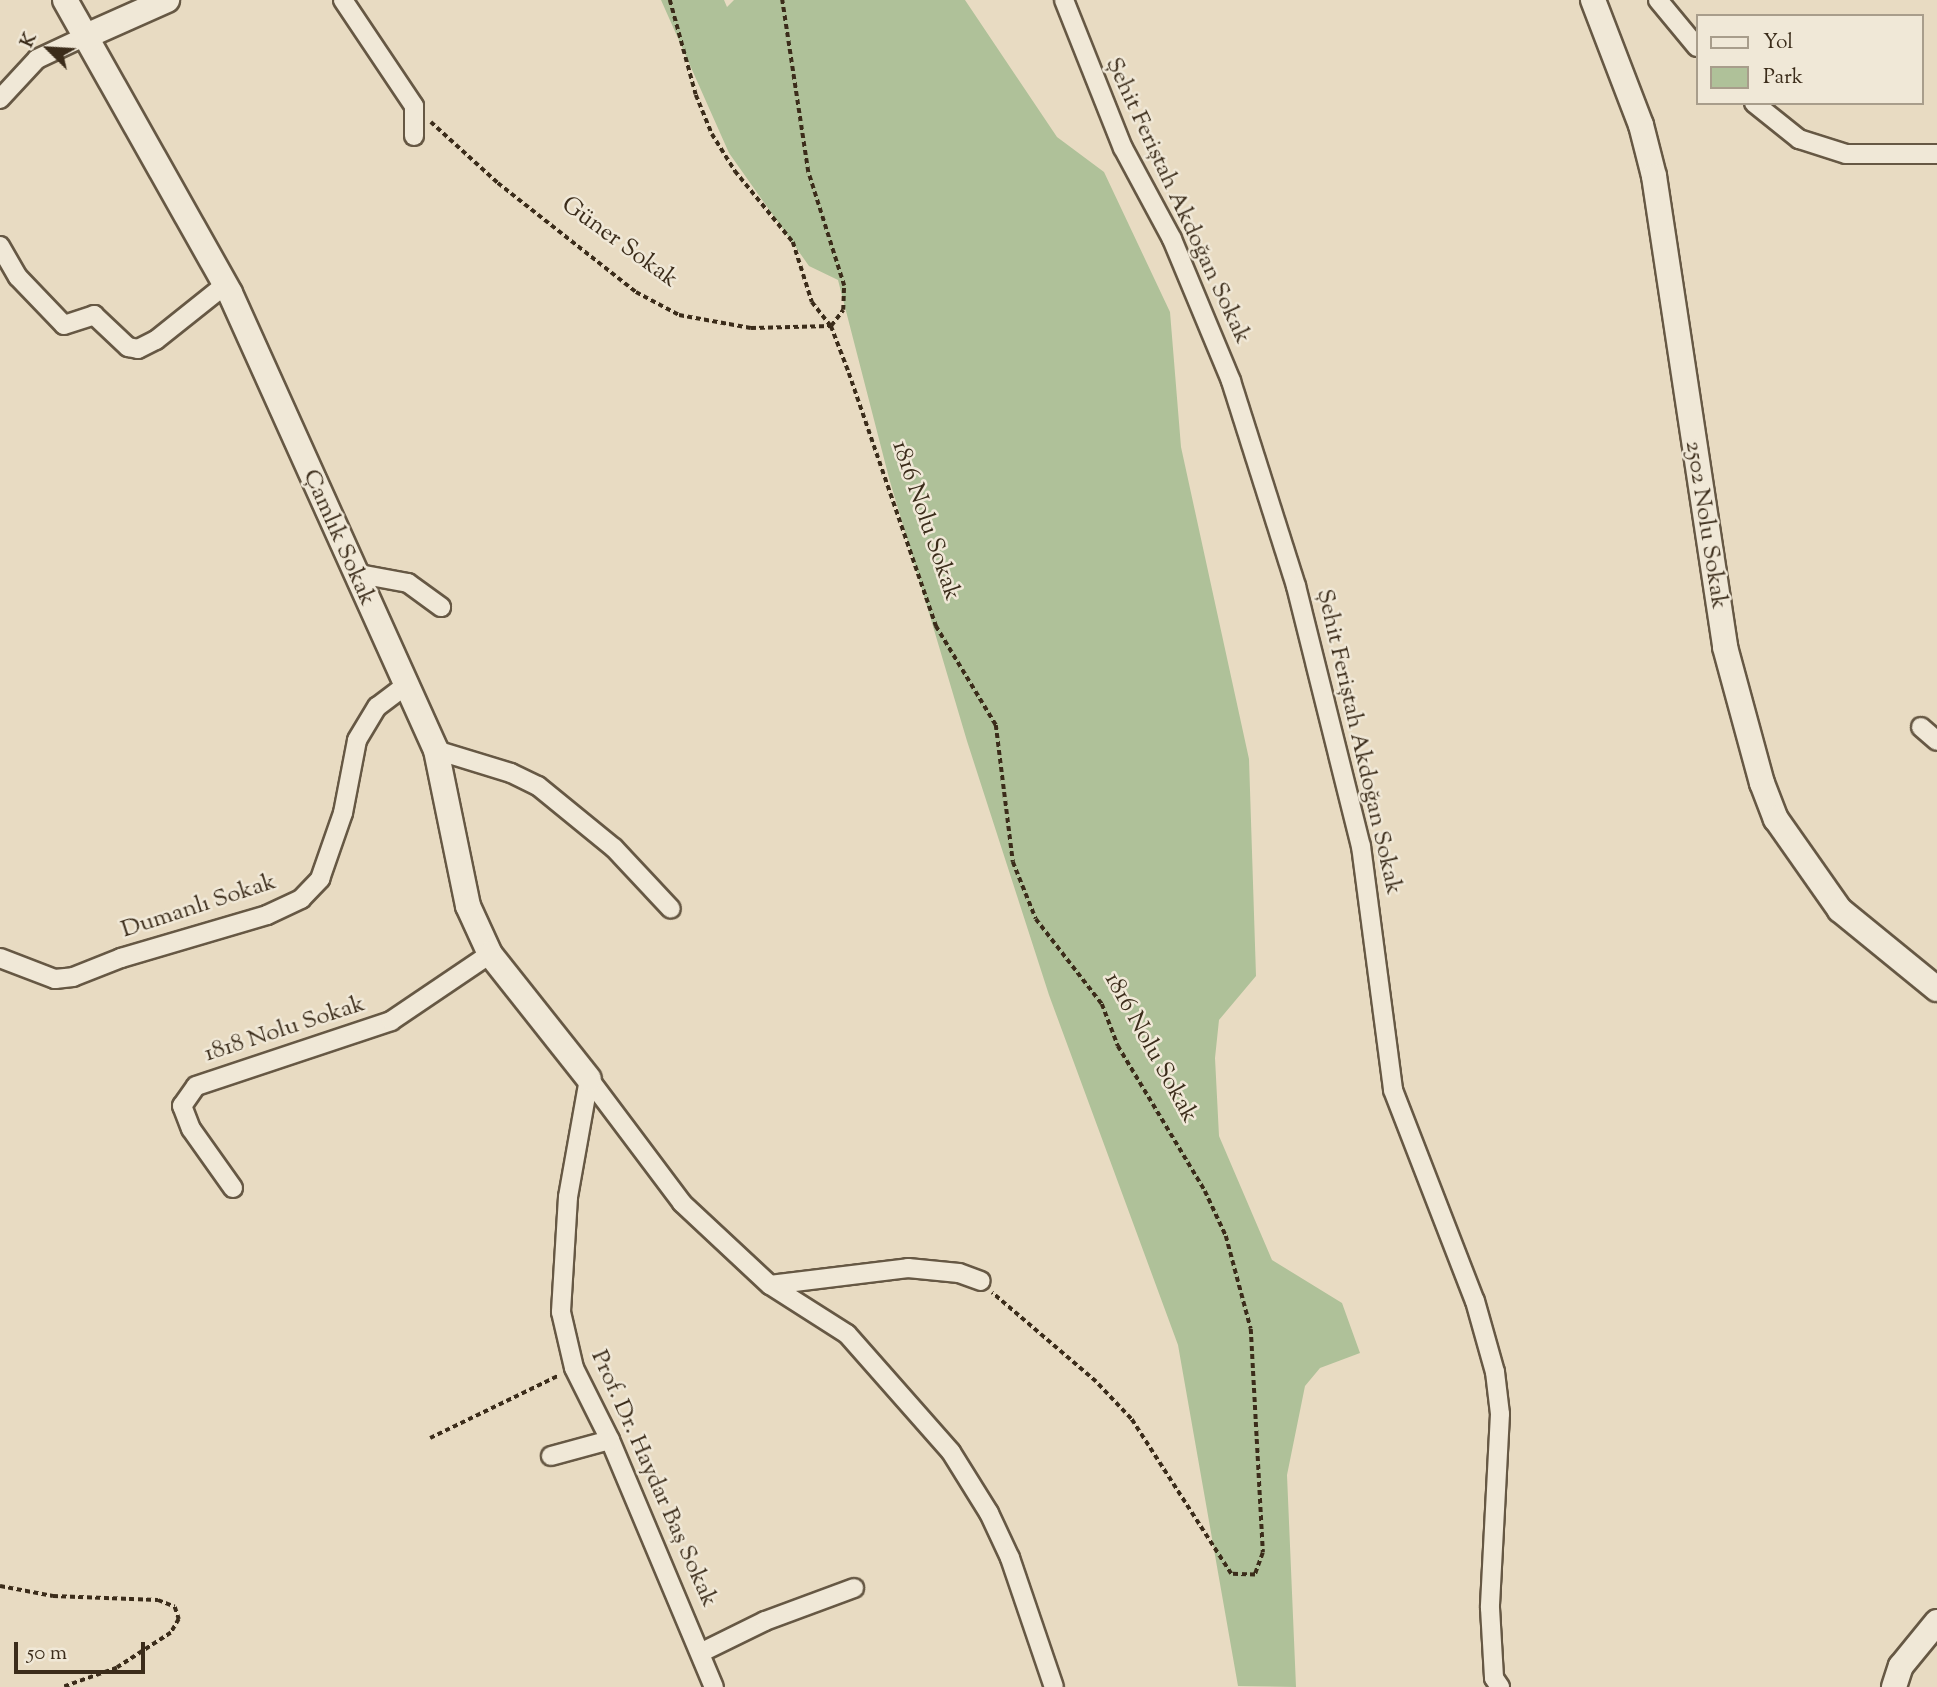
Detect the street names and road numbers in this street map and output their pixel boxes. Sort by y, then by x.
street label: Şehit Feriştah Akdoğan Sokak [1098,53,1256,349]
street label: Güner Sokak [555,191,683,295]
street label: 1816 Nolu Sokak [884,437,966,605]
street label: 2502 Nolu Sokak [1677,439,1733,611]
street label: Çamlık Sokak [295,465,381,611]
street label: Şehit Feriştah Akdoğan Sokak [1309,587,1407,897]
street label: Dumanlı Sokak [118,868,280,946]
street label: 1816 Nolu Sokak [1097,968,1203,1128]
street label: 1818 Nolu Sokak [201,990,369,1070]
street label: Prof. Dr. Haydar Baş Sokak [583,1346,723,1612]

